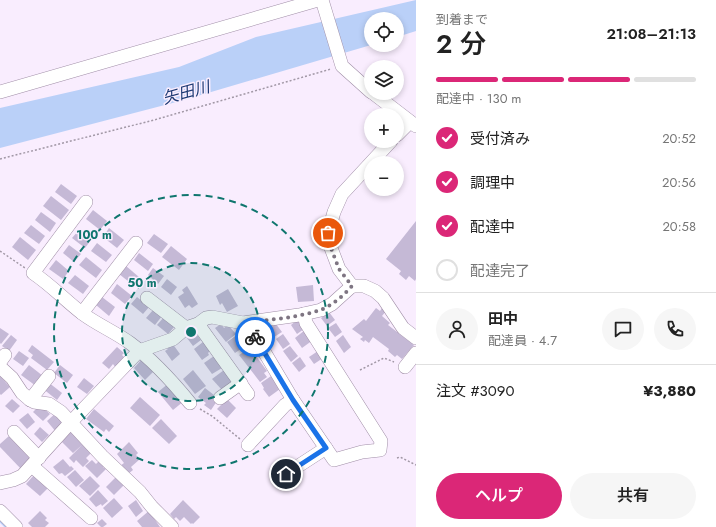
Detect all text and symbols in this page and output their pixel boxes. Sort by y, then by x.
text: 到着まで [436,10,488,29]
map controls [364,12,404,196]
button: locate [364,12,404,52]
text: 21:08–21:13 [606,23,696,45]
text: 2 分 [436,25,486,63]
button: layers [364,60,404,100]
water label: 矢田川 [160,75,214,110]
text: 配達中 · 130 m [436,89,522,108]
button: + [364,108,404,148]
icon: check [436,127,458,149]
text: 受付済み [470,128,530,150]
text: 20:52 [662,129,696,148]
button: − [364,156,404,196]
icon: check [436,171,458,193]
text: 調理中 [470,172,515,194]
text: 20:56 [662,173,696,192]
icon: check [436,215,458,237]
pin [311,216,345,250]
text: 配達中 [470,216,515,238]
text: 20:58 [662,217,696,236]
icon: bag [317,222,339,244]
text: 100 m [76,226,112,244]
text: 配達完了 [470,260,530,282]
text: 50 m [127,274,157,292]
button: person [436,308,478,350]
text: 田中 [488,308,518,330]
button: chat [602,308,644,350]
button: phone [654,308,696,350]
courier [235,317,275,357]
centre of rings [184,325,198,339]
icon: bike [244,326,266,348]
text: 配達員 · 4.7 [488,331,557,350]
text: 注文 #3090 [436,380,514,402]
text: ¥3,880 [643,380,696,402]
pin [269,457,303,491]
icon: home [275,463,297,485]
button: ヘルプ [436,473,562,519]
button: 共有 [570,473,696,519]

